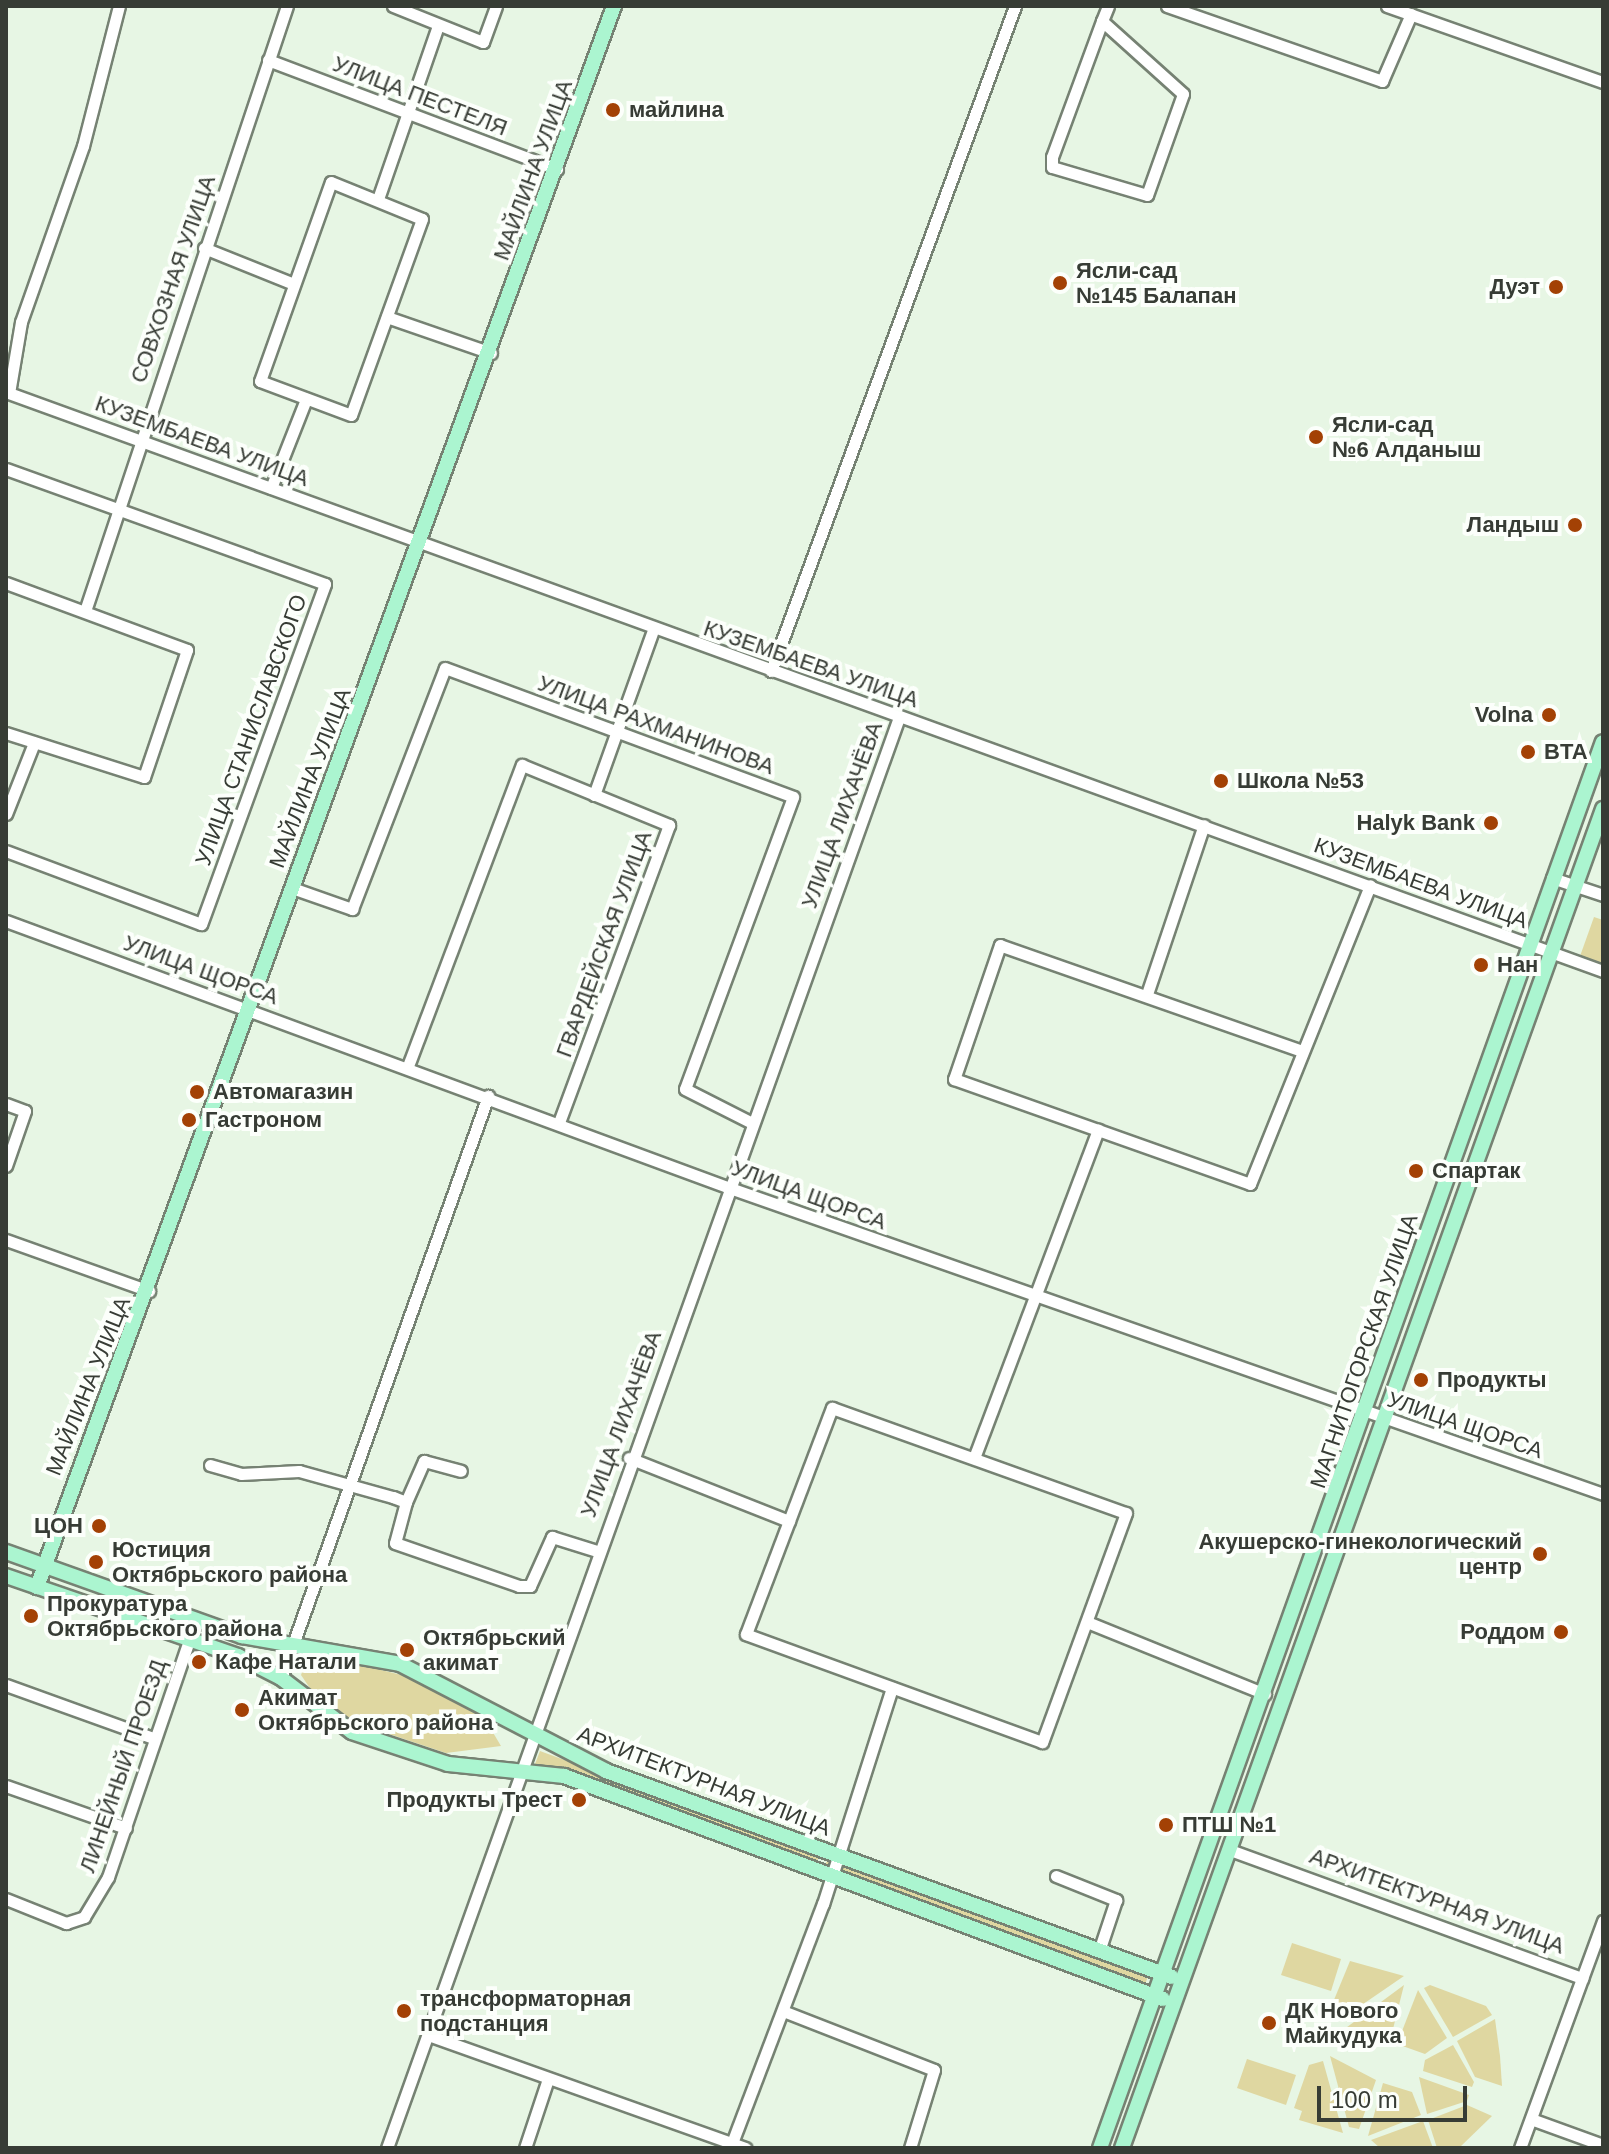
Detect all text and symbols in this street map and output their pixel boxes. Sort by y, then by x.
street label: УЛИЦА ПЕСТЕЛЯ [329,51,511,141]
street label: МАЙЛИНА УЛИЦА [488,76,578,264]
place label: майлина [629,97,724,123]
marker: майлина [604,101,622,119]
street label: СОВХОЗНАЯ УЛИЦА [125,172,221,386]
place label: Ясли-сад №145 Балапан [1076,257,1236,308]
marker: Ясли-сад №145 Балапан [1051,274,1069,292]
place label: Дуэт [1489,274,1540,300]
marker: Дуэт [1547,278,1565,296]
street label: КУЗЕМБАЕВА УЛИЦА [92,390,312,492]
place label: Ясли-сад №6 Алданыш [1332,411,1481,462]
marker: Ясли-сад №6 Алданыш [1307,428,1325,446]
place label: Ландыш [1466,512,1559,538]
marker: Ландыш [1566,516,1584,534]
street label: УЛИЦА СТАНИСЛАВСКОГО [190,591,312,869]
street label: КУЗЕМБАЕВА УЛИЦА [700,615,922,713]
street label: УЛИЦА РАХМАНИНОВА [534,670,778,780]
street label: МАЙЛИНА УЛИЦА [264,684,356,872]
place label: Volna [1475,702,1533,728]
marker: Volna [1540,706,1558,724]
street label: УЛИЦА ЛИХАЧЁВА [796,718,888,912]
place label: BTA [1544,739,1588,765]
marker: BTA [1519,743,1537,761]
place label: Школа №53 [1237,768,1364,794]
marker: Школа №53 [1212,772,1230,790]
place label: Halyk Bank [1356,810,1475,836]
marker: Halyk Bank [1482,814,1500,832]
street label: ГВАРДЕЙСКАЯ УЛИЦА [551,827,657,1061]
street label: КУЗЕМБАЕВА УЛИЦА [1311,832,1531,934]
street label: УЛИЦА ЩОРСА [120,930,282,1010]
place label: Нан [1497,952,1538,978]
marker: Нан [1472,956,1490,974]
place label: Автомагазин [213,1079,353,1105]
marker: Автомагазин [188,1083,206,1101]
place label: Гастроном [205,1107,322,1133]
marker: Гастроном [180,1111,198,1129]
street label: УЛИЦА ЩОРСА [728,1155,890,1235]
place label: Спартак [1432,1158,1521,1184]
marker: Спартак [1407,1162,1425,1180]
street label: МАГНИТОГОРСКАЯ УЛИЦА [1305,1210,1423,1492]
street label: МАЙЛИНА УЛИЦА [40,1293,136,1479]
street label: УЛИЦА ЛИХАЧЁВА [575,1327,667,1521]
place label: Продукты [1437,1367,1546,1393]
marker: Продукты [1412,1371,1430,1389]
street label: УЛИЦА ЩОРСА [1384,1386,1546,1464]
place label: ЦОН [34,1513,83,1539]
marker: ЦОН [90,1517,108,1535]
place label: Акушерско-гинекологический центр [1198,1528,1522,1580]
place label: Юстиция Октябрьского района [112,1536,347,1588]
marker: Акушерско-гинекологический центр [1529,1543,1551,1565]
marker: Юстиция Октябрьского района [87,1553,105,1571]
place label: Прокуратура Октябрьского района [47,1590,282,1642]
marker: Прокуратура Октябрьского района [22,1607,40,1625]
place label: Роддом [1460,1619,1545,1645]
marker: Роддом [1552,1623,1570,1641]
place label: Октябрьский акимат [423,1624,566,1676]
marker: Октябрьский акимат [398,1641,416,1659]
place label: Кафе Натали [215,1649,357,1675]
marker: Кафе Натали [190,1653,208,1671]
street label: ЛИНЕЙНЫЙ ПРОЕЗД [74,1656,172,1876]
place label: Акимат Октябрьского района [258,1684,493,1736]
marker: Акимат Октябрьского района [233,1701,251,1719]
street label: АРХИТЕКТУРНАЯ УЛИЦА [574,1721,834,1841]
place label: Продукты Трест [386,1787,563,1813]
marker: Продукты Трест [570,1791,588,1809]
place label: ПТШ №1 [1182,1812,1276,1838]
marker: ПТШ №1 [1157,1816,1175,1834]
street label: АРХИТЕКТУРНАЯ УЛИЦА [1306,1843,1568,1959]
place label: трансформаторная подстанция [420,1985,631,2036]
place label: ДК Нового Майкудука [1285,1997,1402,2048]
marker: трансформаторная подстанция [395,2002,413,2020]
marker: ДК Нового Майкудука [1260,2014,1278,2032]
scale bar [1321,2070,1471,2120]
text: 100 m [1331,2086,1398,2113]

